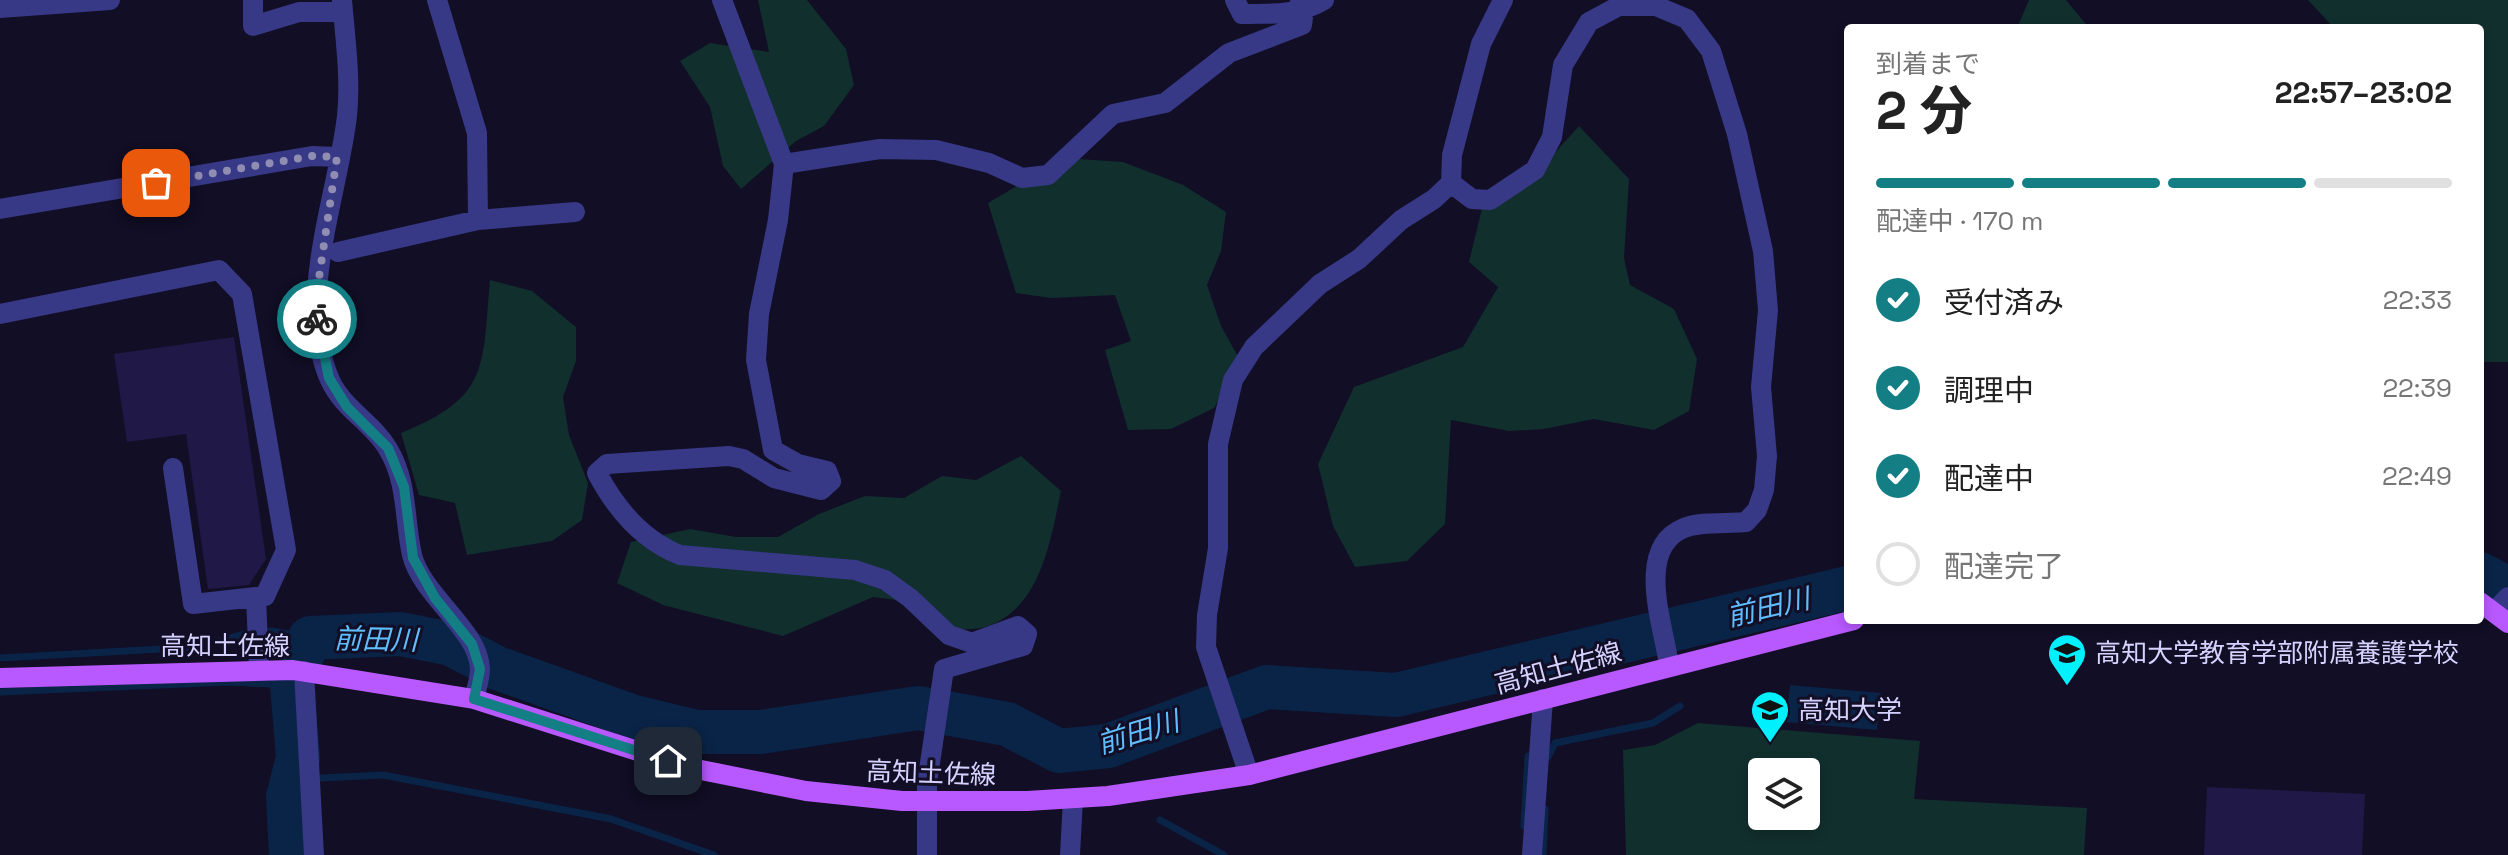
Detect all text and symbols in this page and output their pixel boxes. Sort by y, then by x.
text: 到着まで [1876,47,1980,81]
text: 22:57–23:02 [2275,73,2452,112]
text: 2 分 [1876,78,1972,144]
pin [122,149,190,217]
icon: bag [134,161,178,205]
text: 配達中 · 170 m [1876,204,2043,238]
icon: check [1876,278,1920,322]
courier [277,279,357,359]
text: 受付済み [1944,283,2064,322]
text: 22:33 [2383,283,2452,317]
icon: bike [295,297,339,341]
icon: check [1876,366,1920,410]
text: 調理中 [1944,371,2034,410]
text: 22:39 [2382,371,2452,405]
icon: check [1876,454,1920,498]
text: 配達中 [1944,459,2034,498]
text: 22:49 [2382,459,2452,493]
text: 配達完了 [1944,547,2064,586]
water label: 前田川 [1723,579,1816,634]
water label: 前田川 [334,620,421,658]
street label: 高知土佐線 [160,629,290,663]
school or university icon: 高知大学教育学部附属養護学校 [2046,632,2088,687]
street label: 高知土佐線 [1491,635,1625,701]
place label: 高知大学教育学部附属養護学校 [2095,636,2459,670]
school or university icon: 高知大学 [1749,689,1791,744]
place label: 高知大学 [1798,693,1902,727]
water label: 前田川 [1093,702,1186,761]
pin [634,727,702,795]
icon: home [646,739,690,783]
street label: 高知土佐線 [865,754,997,792]
map controls [1748,758,1820,830]
button: layers [1748,758,1820,830]

